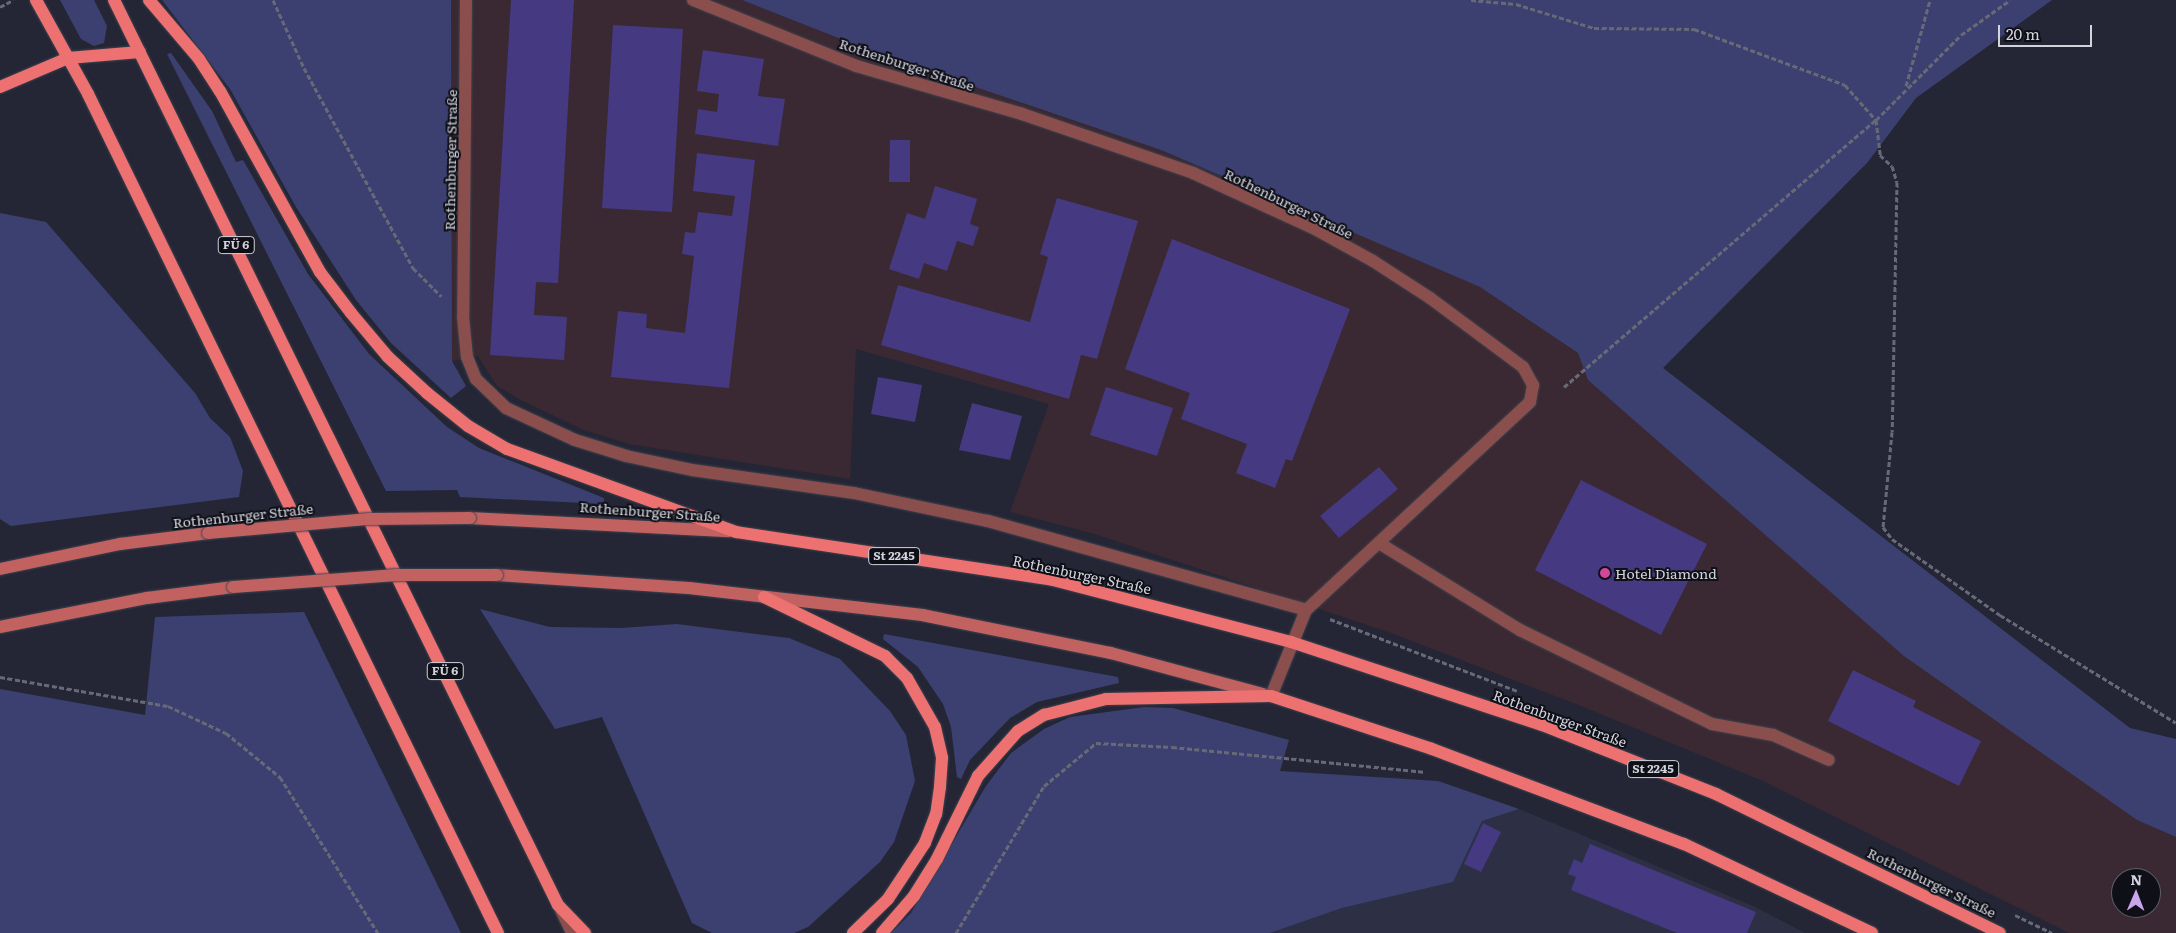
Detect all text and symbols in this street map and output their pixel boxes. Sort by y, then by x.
scale bar [2001,15,2095,47]
text: 20 m [2006,22,2040,45]
street label: Rothenburger Straße [837,34,977,94]
street label: Rothenburger Straße [440,89,460,231]
street label: Rothenburger Straße [1222,165,1356,241]
road number: FÜ 6 [217,236,255,254]
street label: Rothenburger Straße [579,498,721,524]
street label: Rothenburger Straße [172,499,314,531]
road number: St 2245 [868,546,920,566]
street label: Rothenburger Straße [1011,551,1153,597]
place label: Hotel Diamond [1615,565,1717,581]
marker: Hotel Diamond [1599,567,1611,579]
road number: FÜ 6 [426,661,464,680]
street label: Rothenburger Straße [1491,686,1629,750]
road number: St 2245 [1627,760,1679,779]
street label: Rothenburger Straße [1865,844,1999,920]
north arrow [2111,868,2161,918]
text: N [2130,869,2142,889]

